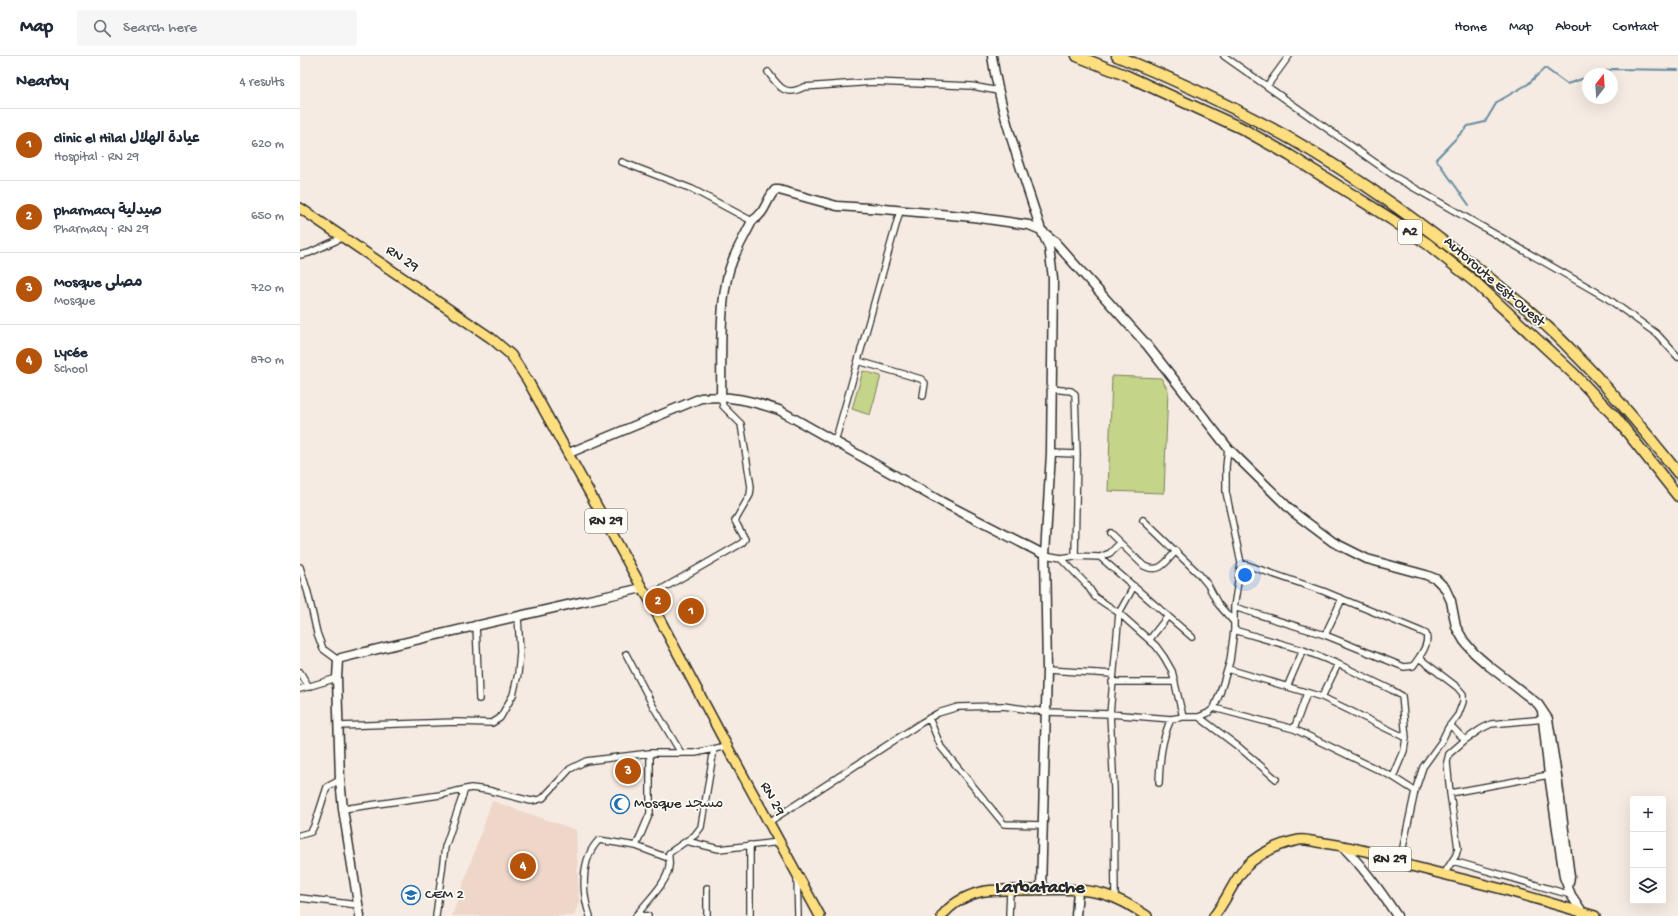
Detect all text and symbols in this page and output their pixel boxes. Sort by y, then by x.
search box [77,10,357,46]
text: Map [20,16,53,39]
icon: search [91,17,113,39]
text: Search here [123,19,197,37]
text: Home [1455,19,1487,36]
text: Map [1509,19,1533,36]
text: About [1555,19,1591,36]
text: Contact [1613,19,1658,36]
north arrow [1582,68,1618,104]
text: Nearby [16,72,69,92]
text: 4 results [240,75,284,90]
text: clinic el Hilal عيادة الهلال [54,130,200,148]
text: 1 [26,137,32,152]
text: 620 m [251,137,284,152]
text: Hospital · RN 29 [54,150,139,165]
text: pharmacy صيدلية [54,202,162,220]
text: 2 [26,209,32,224]
text: 650 m [251,209,284,224]
road number: A2 [1398,220,1422,244]
text: Pharmacy · RN 29 [54,222,149,237]
street label: Autoroute Est-Ouest [1440,233,1550,332]
street label: RN 29 [382,241,422,277]
text: Mosque مصلى [54,274,142,292]
text: 3 [26,281,32,296]
text: 720 m [251,281,284,296]
text: Mosque [54,294,95,309]
text: Lycée [54,344,87,362]
text: 4 [26,353,32,368]
text: 870 m [250,353,284,368]
text: School [54,362,88,377]
road number: RN 29 [585,509,627,533]
your location [1235,565,1255,585]
pin: 2 [645,586,671,616]
pin: 1 [678,596,704,626]
pin: 3 [615,756,641,786]
street label: RN 29 [755,779,789,820]
mosque icon: Mosque مسجد [609,793,631,815]
place label: Mosque مسجد [634,795,724,813]
map controls [1630,796,1666,904]
button: + [1630,796,1666,832]
button: − [1630,832,1666,868]
road number: RN 29 [1369,847,1411,871]
pin: 4 [510,851,536,881]
button: layers [1630,868,1666,904]
district label: Larbatache [995,877,1086,900]
school or university icon: CEM 2 [400,884,422,906]
place label: CEM 2 [425,886,464,904]

